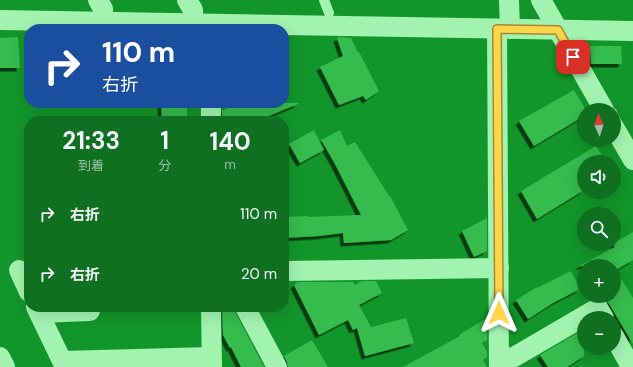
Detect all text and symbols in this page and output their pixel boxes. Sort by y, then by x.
text: 110 m [102,34,175,71]
icon: right [36,40,88,92]
pin [556,40,590,74]
icon: arrive [562,46,584,68]
text: 右折 [102,73,138,97]
north arrow [577,103,621,147]
map controls [577,103,621,355]
text: 21:33 [62,125,120,156]
text: 1 [160,125,169,156]
text: 140 [209,126,251,157]
button: sound [577,155,621,199]
text: m [224,156,236,173]
text: 到着 [78,157,104,174]
text: 分 [158,157,171,174]
icon: right [36,203,58,225]
text: 110 m [240,204,277,224]
text: 右折 [70,205,100,225]
button: search [577,207,621,251]
button: + [577,259,621,303]
icon: right [36,263,58,285]
text: 20 m [241,264,277,284]
text: 右折 [70,265,100,285]
position arrow [478,292,520,334]
button: − [577,311,621,355]

